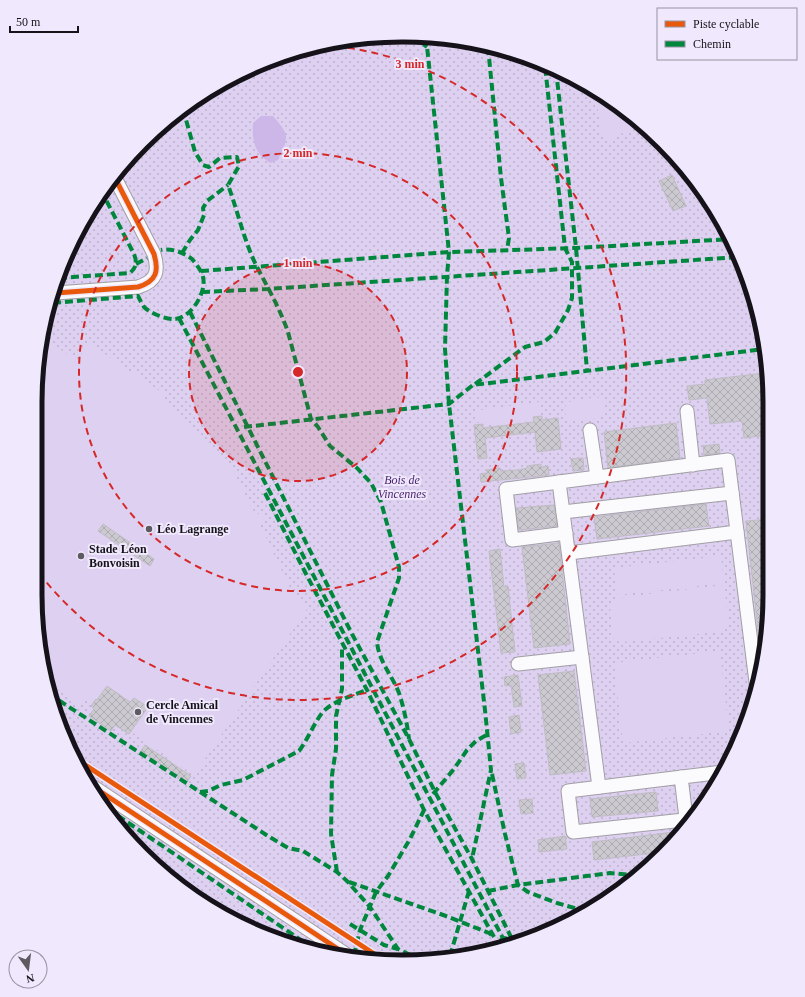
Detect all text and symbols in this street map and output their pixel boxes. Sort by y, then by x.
scale bar [10,8,78,34]
legend [657,8,797,60]
text: 50 m [16,15,41,29]
text: Piste cyclable [693,17,759,31]
text: Chemin [693,37,731,51]
text: 3 min [395,57,425,71]
text: 2 min [283,146,313,160]
text: 1 min [283,256,313,270]
centre of rings [291,365,305,379]
park label: Bois de Vincennes [378,473,427,501]
place label: Léo Lagrange [157,522,229,536]
marker: Léo Lagrange [144,524,154,534]
place label: Stade Léon Bonvoisin [89,542,147,570]
marker: Stade Léon Bonvoisin [76,551,86,561]
place label: Cercle Amical de Vincennes [146,698,219,726]
marker: Cercle Amical de Vincennes [133,707,143,717]
north arrow [8,949,48,989]
text: N [25,972,36,985]

